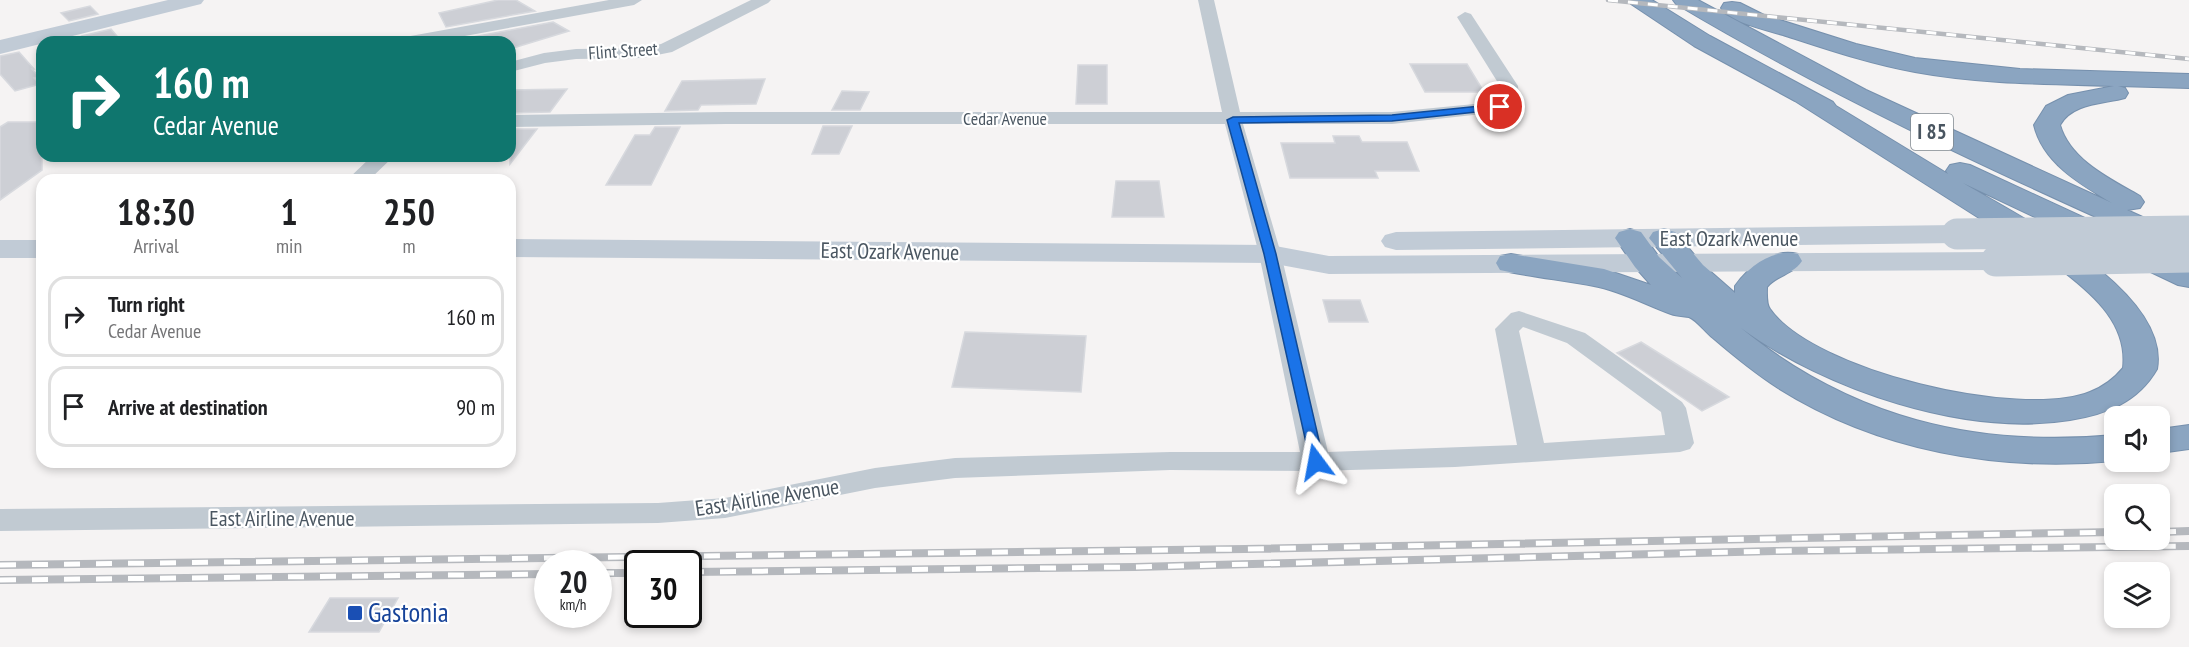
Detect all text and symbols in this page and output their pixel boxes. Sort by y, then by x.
street label: Flint Street [588,37,658,64]
text: 160 m [153,55,250,110]
icon: right [54,60,132,138]
pin [1474,81,1525,132]
icon: arrive [1483,90,1516,123]
street label: Cedar Avenue [963,107,1047,130]
text: Cedar Avenue [153,108,279,142]
road number: I 85 [1911,114,1953,150]
text: 18:30 [117,188,195,235]
text: 1 [280,188,298,235]
text: 250 [383,188,435,235]
street label: East Ozark Avenue [1660,224,1798,252]
text: Arrival [133,233,179,259]
text: min [276,233,302,259]
text: m [403,233,416,259]
street label: East Ozark Avenue [820,236,960,266]
text: Turn right [108,290,185,318]
icon: right [57,300,90,333]
text: 160 m [446,303,495,331]
text: Cedar Avenue [108,318,201,344]
icon: arrive [57,390,90,423]
text: Arrive at destination [108,393,268,421]
text: 90 m [456,393,495,421]
map controls [2104,406,2170,628]
button: sound [2104,406,2170,472]
position arrow [1284,430,1348,494]
street label: East Airline Avenue [693,472,841,522]
button: search [2104,484,2170,550]
street label: East Airline Avenue [209,504,355,532]
speed limit sign: 30 [624,550,702,628]
text: 20 [559,562,587,601]
button: layers [2104,562,2170,628]
place label: Gastonia [368,595,449,629]
text: km/h [560,595,586,614]
marker: Gastonia [346,604,364,622]

